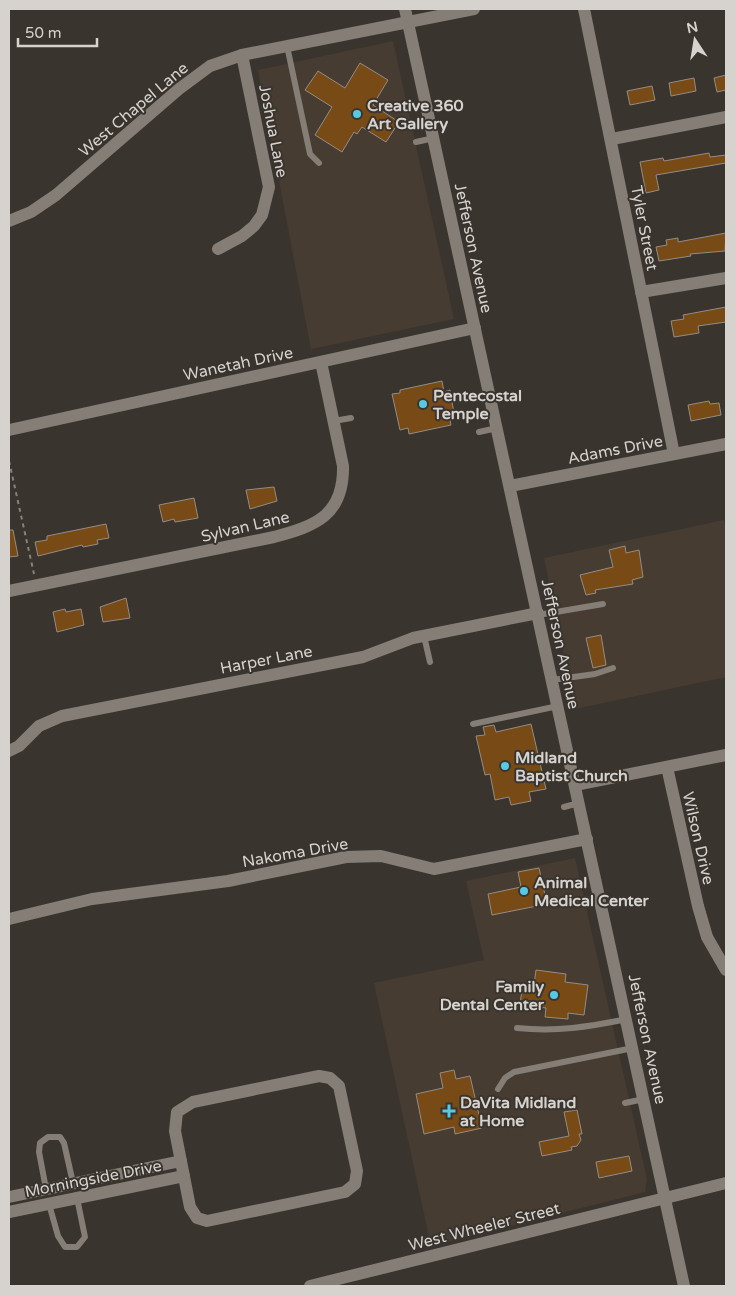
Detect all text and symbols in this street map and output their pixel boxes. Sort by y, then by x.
scale bar [18,15,96,47]
north arrow [670,15,720,65]
text: N [685,18,700,37]
text: 50 m [25,24,62,42]
street label: West Chapel Lane [75,58,192,161]
street label: Joshua Lane [254,83,292,179]
place label: Creative 360 Art Gallery [367,96,464,134]
marker: Creative 360 Art Gallery [351,108,363,120]
street label: Jefferson Avenue [449,181,497,315]
street label: Tyler Street [626,184,662,272]
street label: Wanetah Drive [181,343,295,385]
place label: Pentecostal Temple [432,386,522,424]
marker: Pentecostal Temple [417,398,429,410]
street label: Adams Drive [566,431,665,469]
street label: Sylvan Lane [199,507,291,547]
street label: Jefferson Avenue [536,577,584,711]
street label: Harper Lane [218,641,314,679]
place label: Midland Baptist Church [515,748,628,786]
marker: Midland Baptist Church [499,760,511,772]
street label: Wilson Drive [678,790,718,887]
street label: Nakoma Drive [241,834,350,872]
place label: Animal Medical Center [534,873,650,911]
marker: Animal Medical Center [518,885,530,897]
street label: Jefferson Avenue [623,972,671,1106]
place label: Family Dental Center [440,977,545,1015]
marker: Family Dental Center [548,989,560,1001]
place label: DaVita Midland at Home [460,1093,576,1131]
marker: DaVita Midland at Home [442,1104,456,1118]
street label: Morningside Drive [23,1156,163,1202]
street label: West Wheeler Street [406,1198,562,1255]

